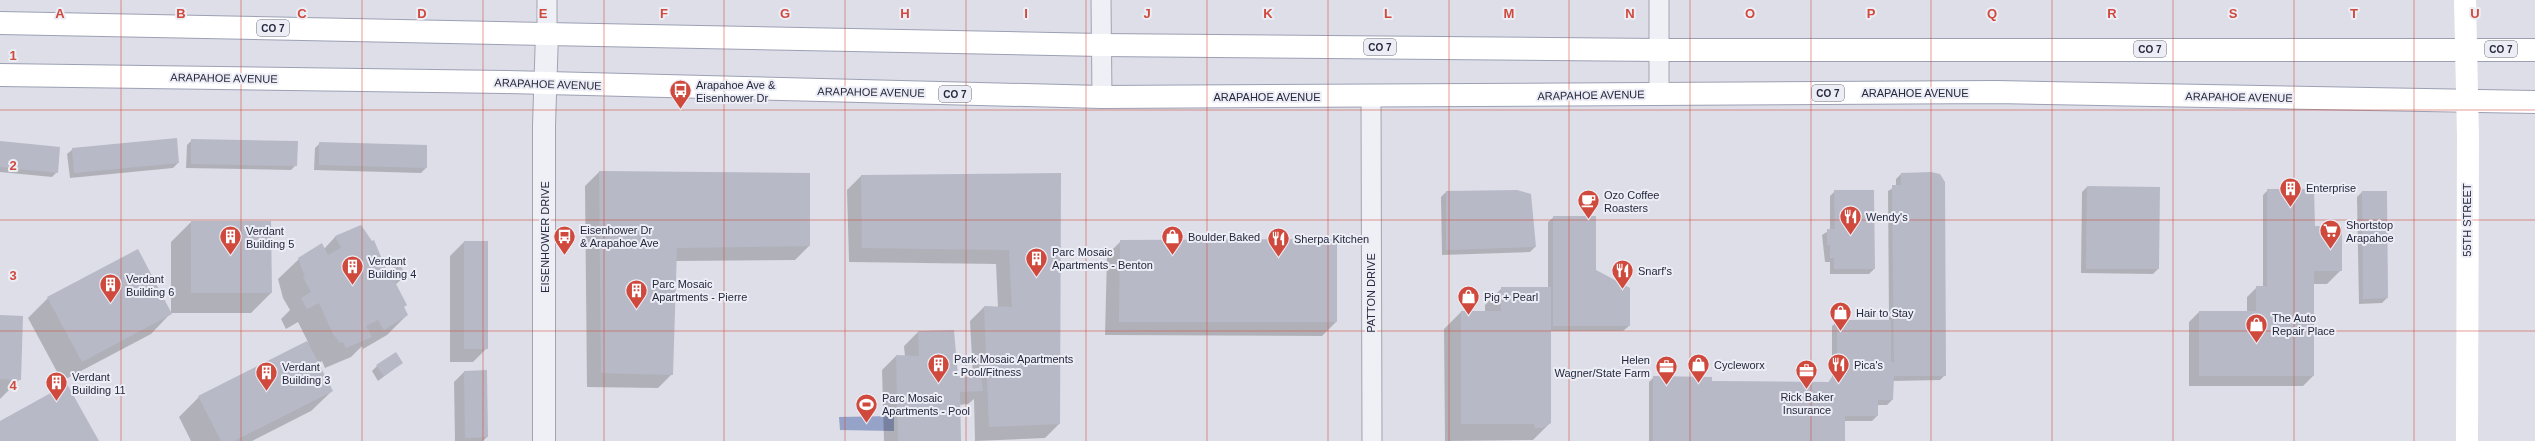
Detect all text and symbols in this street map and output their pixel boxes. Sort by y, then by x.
text: A [55,6,65,21]
text: B [176,6,186,21]
text: C [297,6,307,21]
text: D [417,6,427,21]
text: E [539,6,548,21]
text: F [660,6,668,21]
text: G [780,6,790,21]
text: H [900,6,910,21]
text: I [1024,6,1028,21]
text: J [1143,6,1151,21]
text: K [1263,6,1273,21]
text: L [1384,6,1392,21]
text: M [1504,6,1514,21]
text: N [1625,6,1635,21]
text: O [1745,6,1755,21]
text: P [1867,6,1876,21]
text: Q [1987,6,1997,21]
text: R [2107,6,2117,21]
text: S [2229,6,2238,21]
text: T [2350,6,2358,21]
text: U [2470,6,2480,21]
road number: CO 7 [257,20,289,36]
road number: CO 7 [1364,39,1396,55]
road number: CO 7 [2134,41,2166,57]
road number: CO 7 [2485,41,2517,57]
text: 1 [9,48,17,63]
street label: ARAPAHOE AVENUE [170,71,278,85]
street label: ARAPAHOE AVENUE [494,76,602,92]
bus stop icon: Arapahoe Ave & Eisenhower Dr [667,78,693,111]
place label: Arapahoe Ave & Eisenhower Dr [696,79,776,104]
street label: ARAPAHOE AVENUE [817,85,925,99]
road number: CO 7 [1812,85,1844,101]
road number: CO 7 [939,86,971,102]
street label: ARAPAHOE AVENUE [1861,87,1969,99]
street label: ARAPAHOE AVENUE [1537,88,1645,102]
street label: ARAPAHOE AVENUE [2185,90,2293,104]
street label: ARAPAHOE AVENUE [1213,91,1321,103]
text: 2 [9,158,17,173]
building icon: Enterprise [2278,175,2304,208]
street label: EISENHOWER DRIVE [539,181,551,293]
place label: Enterprise [2306,182,2356,194]
street label: 55TH STREET [2461,183,2473,257]
cafe icon: Ozo Coffee Roasters [1576,188,1602,221]
place label: Ozo Coffee Roasters [1604,189,1659,214]
restaurant icon: Wendy's [1838,204,1864,237]
place label: Wendy's [1866,211,1908,223]
supermarket icon: Shortstop Arapahoe [2318,218,2344,251]
place label: Shortstop Arapahoe [2346,219,2394,244]
bus stop icon: Eisenhower Dr & Arapahoe Ave [551,223,577,256]
building icon: Verdant Building 5 [218,224,244,257]
place label: Eisenhower Dr & Arapahoe Ave [580,224,659,249]
shop icon: Boulder Baked [1160,224,1186,257]
place label: Verdant Building 5 [246,225,294,250]
restaurant icon: Sherpa Kitchen [1266,226,1292,259]
place label: Boulder Baked [1188,231,1260,243]
place label: Sherpa Kitchen [1294,233,1369,245]
building icon: Parc Mosaic Apartments - Benton [1023,245,1049,278]
place label: Parc Mosaic Apartments - Benton [1052,246,1153,271]
street label: PATTON DRIVE [1365,253,1377,333]
building icon: Verdant Building 4 [340,254,366,287]
place label: Verdant Building 4 [368,255,416,280]
restaurant icon: Snarf's [1609,258,1635,291]
place label: Snarf's [1638,265,1672,277]
text: 3 [9,268,17,283]
building icon: Verdant Building 6 [97,272,123,305]
place label: Verdant Building 6 [126,273,174,298]
building icon: Parc Mosaic Apartments - Pierre [624,277,650,310]
place label: Parc Mosaic Apartments - Pierre [652,278,747,303]
shop icon: Pig + Pearl [1456,284,1482,317]
place label: Pig + Pearl [1484,291,1538,303]
shop icon: Hair to Stay [1827,300,1853,333]
place label: Hair to Stay [1856,307,1914,319]
shop icon: The Auto Repair Place [2244,311,2270,344]
place label: The Auto Repair Place [2272,312,2335,337]
building icon: Park Mosaic Apartments - Pool/Fitness [926,352,952,385]
shop icon: Cycleworx [1686,352,1712,385]
restaurant icon: Pica's [1825,352,1851,385]
place label: Park Mosaic Apartments - Pool/Fitness [954,353,1074,378]
office icon: Helen Wagner/State Farm [1653,353,1679,386]
place label: Helen Wagner/State Farm [1554,354,1650,379]
office icon: Rick Baker Insurance [1794,358,1820,391]
place label: Cycleworx [1714,359,1765,371]
place label: Pica's [1854,359,1883,371]
building icon: Verdant Building 3 [253,360,279,393]
place label: Verdant Building 3 [282,361,330,386]
building icon: Verdant Building 11 [43,370,69,403]
place label: Verdant Building 11 [72,371,126,396]
text: 4 [9,378,17,393]
sports icon: Parc Mosaic Apartments - Pool [854,391,880,424]
place label: Rick Baker Insurance [1780,391,1834,416]
place label: Parc Mosaic Apartments - Pool [882,392,970,417]

